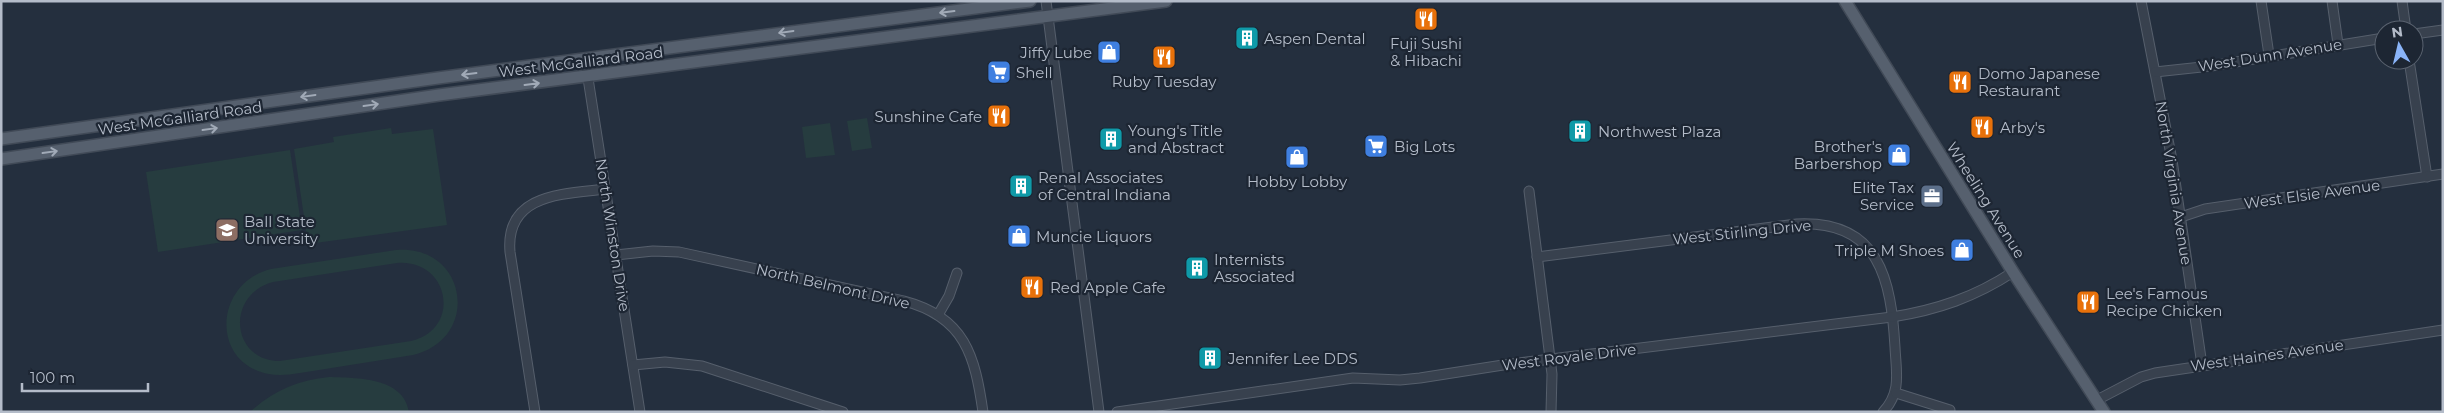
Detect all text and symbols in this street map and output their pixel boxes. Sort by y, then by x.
restaurant icon: Fuji Sushi & Hibachi [1413,6,1439,32]
one-way arrow [940,7,956,17]
north arrow [2374,20,2424,70]
text: N [2390,22,2404,42]
building icon: Aspen Dental [1234,25,1260,51]
one-way arrow [778,27,794,37]
place label: Aspen Dental [1264,29,1366,48]
place label: Fuji Sushi & Hibachi [1390,34,1462,70]
street label: West Dunn Avenue [2197,34,2343,76]
shop icon: Jiffy Lube [1096,39,1122,65]
street label: West McGalliard Road [498,42,664,82]
place label: Jiffy Lube [1019,43,1092,62]
restaurant icon: Ruby Tuesday [1151,44,1177,70]
supermarket icon: Shell [986,59,1012,85]
place label: Shell [1016,63,1053,82]
place label: Domo Japanese Restaurant [1978,64,2100,100]
one-way arrow [461,69,477,79]
restaurant icon: Domo Japanese Restaurant [1947,69,1973,95]
place label: Ruby Tuesday [1112,72,1217,91]
one-way arrow [524,79,540,89]
one-way arrow [300,91,316,101]
street label: West McGalliard Road [97,97,263,139]
one-way arrow [363,100,379,110]
street label: North Virginia Avenue [2152,100,2196,266]
restaurant icon: Sunshine Cafe [986,103,1012,129]
place label: Sunshine Cafe [875,107,982,126]
restaurant icon: Arby's [1969,114,1995,140]
building icon: Northwest Plaza [1567,118,1593,144]
place label: Arby's [2000,118,2045,137]
place label: Young's Title and Abstract [1128,121,1224,157]
place label: Northwest Plaza [1598,122,1721,141]
one-way arrow [202,123,218,133]
building icon: Young's Title and Abstract [1098,126,1124,152]
supermarket icon: Big Lots [1363,133,1389,159]
place label: Big Lots [1394,137,1455,156]
place label: Brother's Barbershop [1794,137,1882,173]
street label: Wheeling Avenue [1943,138,2029,262]
shop icon: Brother's Barbershop [1886,142,1912,168]
shop icon: Hobby Lobby [1284,144,1310,170]
one-way arrow [41,147,57,157]
street label: North Winston Drive [592,157,634,313]
place label: Renal Associates of Central Indiana [1038,168,1171,204]
place label: Hobby Lobby [1247,172,1348,191]
building icon: Renal Associates of Central Indiana [1008,173,1034,199]
street label: West Elsie Avenue [2243,175,2381,213]
place label: Elite Tax Service [1852,178,1914,214]
office icon: Elite Tax Service [1919,183,1945,209]
place label: Ball State University [244,212,319,248]
street label: West Stirling Drive [1672,215,1812,249]
school or university icon: Ball State University [214,217,240,243]
shop icon: Muncie Liquors [1006,223,1032,249]
place label: Muncie Liquors [1036,227,1152,246]
shop icon: Triple M Shoes [1949,237,1975,263]
place label: Triple M Shoes [1835,241,1944,260]
place label: Internists Associated [1214,250,1295,286]
building icon: Internists Associated [1184,255,1210,281]
street label: North Belmont Drive [754,259,912,313]
restaurant icon: Red Apple Cafe [1019,274,1045,300]
place label: Red Apple Cafe [1050,278,1166,297]
place label: Lee's Famous Recipe Chicken [2106,284,2222,320]
restaurant icon: Lee's Famous Recipe Chicken [2075,289,2101,315]
street label: West Haines Avenue [2189,335,2345,375]
street label: West Royale Drive [1501,339,1637,375]
building icon: Jennifer Lee DDS [1197,345,1223,371]
place label: Jennifer Lee DDS [1227,349,1358,368]
scale bar [22,360,149,392]
text: 100 m [30,368,75,387]

